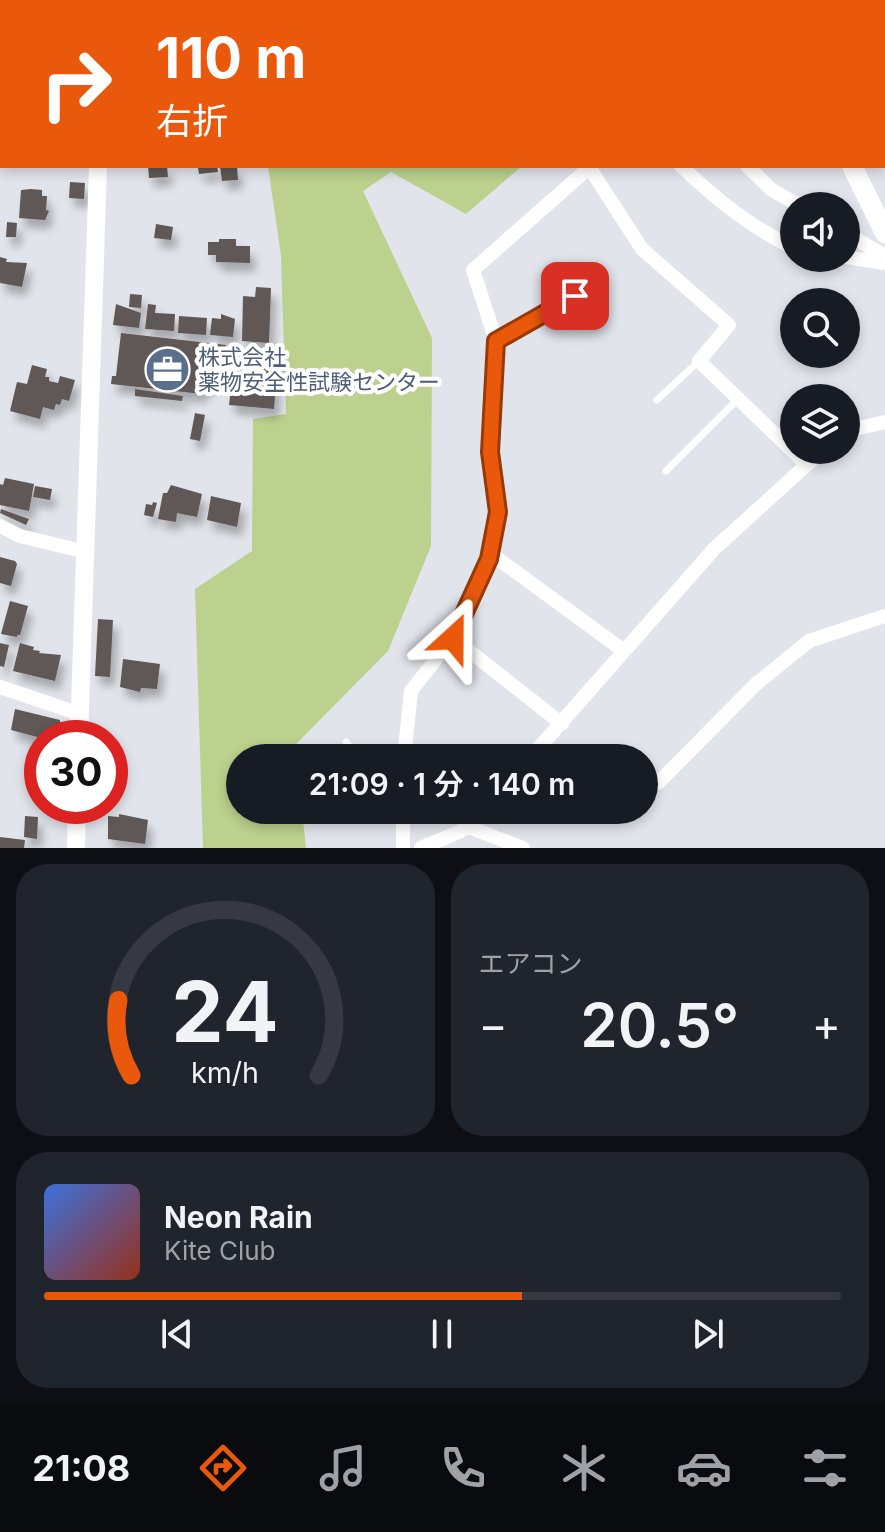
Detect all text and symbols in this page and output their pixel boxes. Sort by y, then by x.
text: 110 m [156,24,306,92]
icon: right [24,32,128,136]
text: 右折 [156,99,228,143]
map controls [780,192,860,464]
button: sound [780,192,860,272]
pin [541,262,609,330]
icon: arrive [553,274,597,318]
button: search [780,288,860,368]
place label: 株式会社 薬物安全性試験センター [198,344,440,395]
office icon: 株式会社 薬物安全性試験センター [143,346,191,394]
button: layers [780,384,860,464]
position arrow [411,596,495,680]
speed limit sign: 30 [24,720,128,824]
text: 21:09 · 1 分 · 140 m [309,766,575,802]
text: エアコン [479,948,583,979]
text: 24 [172,961,279,1062]
text: 20.5° [580,989,739,1061]
text: − [479,998,508,1052]
text: + [812,998,841,1052]
text: km/h [191,1055,259,1090]
text: Neon Rain [164,1199,313,1235]
text: Kite Club [164,1235,275,1266]
icon: previous [155,1312,199,1356]
icon: pause [420,1312,464,1356]
icon: next [686,1312,730,1356]
icon: directions [195,1440,251,1496]
icon: music [315,1440,371,1496]
icon: phone [435,1440,491,1496]
icon: climate [556,1440,612,1496]
icon: car [676,1440,732,1496]
icon: filters [797,1440,853,1496]
text: 21:08 [32,1446,130,1490]

